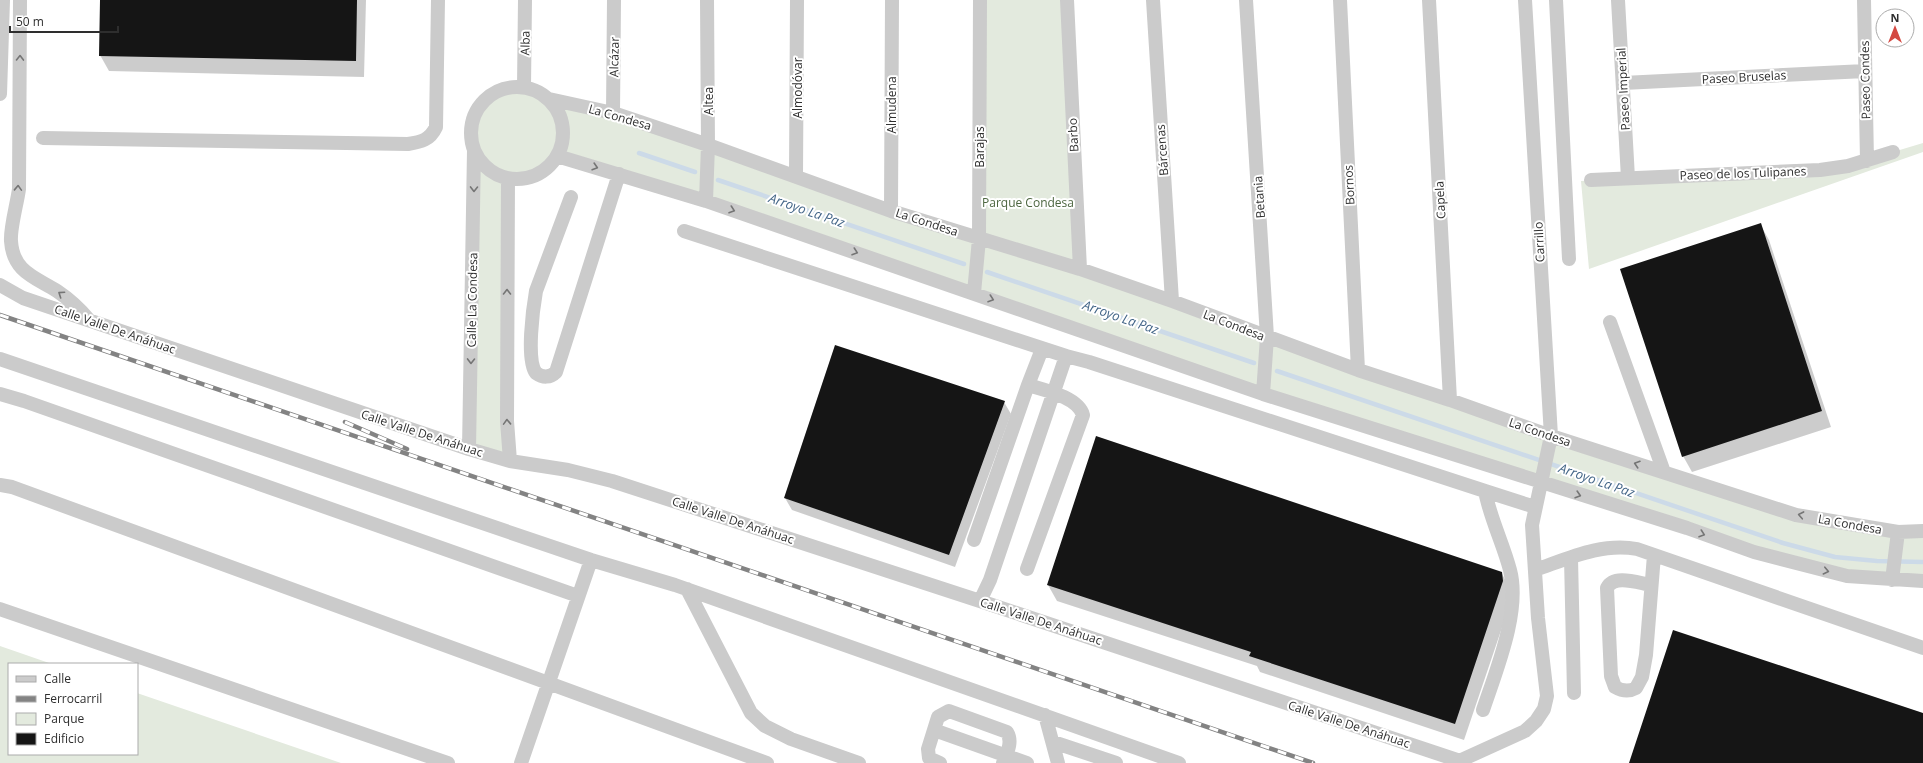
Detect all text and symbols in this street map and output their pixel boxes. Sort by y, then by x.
scale bar [10,8,118,34]
north arrow [1875,8,1915,48]
text: N [1891,10,1899,25]
text: 50 m [16,13,44,30]
street label: Alba [516,31,534,55]
street label: Alcázar [605,37,623,77]
street label: Paseo Condes [1856,40,1874,119]
street label: Paseo Imperial [1612,47,1634,131]
one-way arrow [16,55,24,61]
street label: Almodóvar [789,57,806,119]
street label: Paseo Bruselas [1701,66,1787,88]
street label: Almudena [883,76,900,134]
street label: Altea [700,87,717,115]
street label: La Condesa [587,100,653,134]
street label: Barbo [1064,118,1082,152]
street label: Bárcenas [1152,123,1172,176]
street label: Barajas [971,126,988,168]
one-way arrow [591,162,598,171]
street label: Paseo de los Tulipanes [1679,162,1807,184]
street label: Bornos [1339,164,1359,206]
street label: Betania [1249,175,1269,219]
street label: Capela [1431,181,1449,219]
one-way arrow [14,185,23,191]
one-way arrow [470,186,478,192]
water label: Arroyo La Paz [766,188,847,231]
park label: Parque Condesa [982,194,1074,211]
street label: La Condesa [894,204,960,240]
one-way arrow [728,206,735,214]
street label: Carrillo [1529,221,1549,263]
one-way arrow [851,248,858,256]
street label: Calle La Condesa [463,252,481,348]
one-way arrow [503,289,511,295]
one-way arrow [58,291,65,298]
one-way arrow [988,294,995,303]
water label: Arroyo La Paz [1080,295,1161,338]
street label: Calle Valle De Anáhuac [52,300,178,358]
street label: La Condesa [1201,305,1267,345]
one-way arrow [467,358,475,364]
street label: Calle Valle De Anáhuac [359,405,485,461]
street label: La Condesa [1507,413,1573,451]
one-way arrow [503,419,511,425]
water label: Arroyo La Paz [1556,458,1637,501]
one-way arrow [1634,460,1641,469]
one-way arrow [1574,490,1581,498]
street label: Calle Valle De Anáhuac [670,492,796,548]
street label: La Condesa [1817,510,1883,538]
one-way arrow [1798,512,1805,520]
one-way arrow [1698,529,1705,537]
one-way arrow [1822,566,1829,575]
street label: Calle Valle De Anáhuac [978,593,1104,649]
legend [8,663,138,755]
text: Calle [44,670,71,687]
text: Ferrocarril [44,690,102,707]
street label: Calle Valle De Anáhuac [1286,696,1412,752]
text: Parque [44,710,84,727]
text: Edificio [44,730,84,747]

